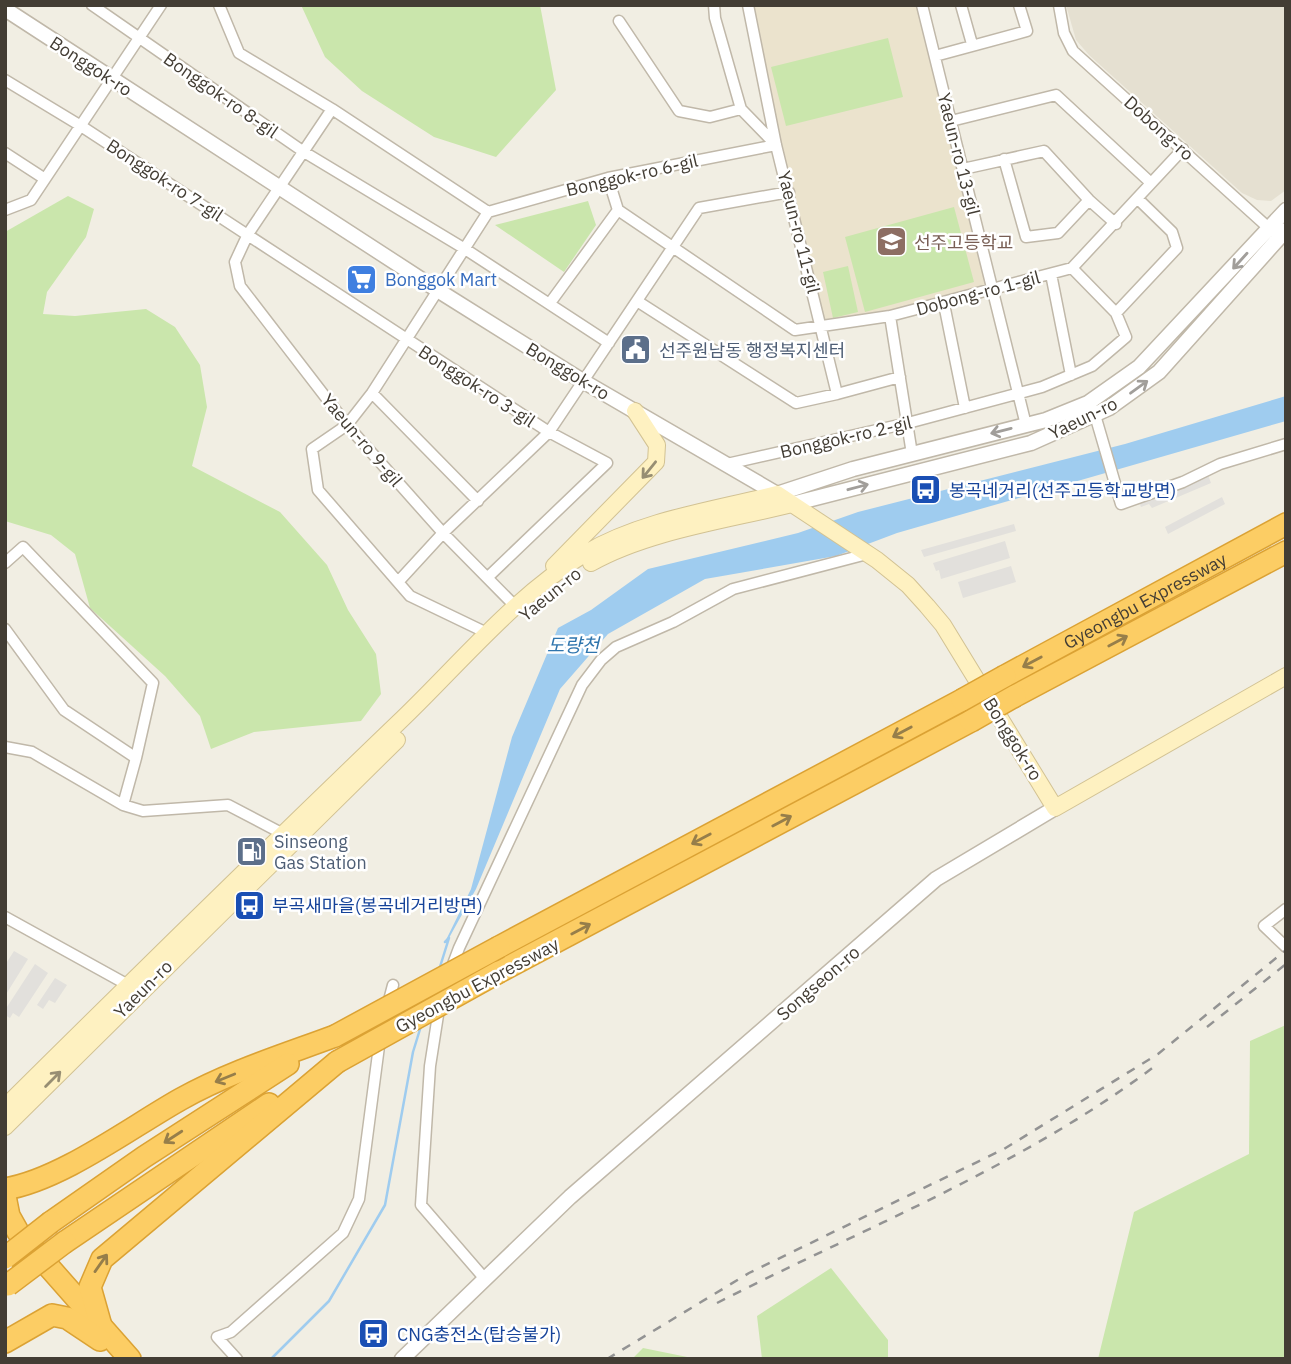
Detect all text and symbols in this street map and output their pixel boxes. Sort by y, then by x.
street label: Bonggok-ro [46,31,136,101]
street label: Bonggok-ro 8-gil [159,47,283,143]
street label: Yaeun-ro 13-gil [933,90,985,218]
street label: Dobong-ro [1119,91,1199,165]
street label: Bonggok-ro 7-gil [102,134,228,226]
street label: Bonggok-ro 6-gil [564,149,700,201]
street label: Yaeun-ro 11-gil [773,168,825,296]
school or university icon: 선주고등학교 [874,225,908,259]
place label: 선주고등학교 [914,231,1013,254]
one-way arrow [1232,251,1248,269]
supermarket icon: Bonggok Mart [345,262,379,296]
street label: Dobong-ro 1-gil [914,265,1043,321]
place label: Bonggok Mart [385,268,497,291]
public building icon: 선주원남동 행정복지센터 [619,333,653,367]
street label: Bonggok-ro [522,337,614,405]
place label: 선주원남동 행정복지센터 [659,339,845,362]
street label: Bonggok-ro 3-gil [414,340,540,432]
one-way arrow [1129,379,1148,394]
street label: Yaeun-ro 9-gil [316,389,408,491]
street label: Yaeun-ro [1045,392,1121,444]
street label: Bonggok-ro 2-gil [778,411,914,463]
one-way arrow [990,425,1013,438]
one-way arrow [642,460,657,478]
bus stop icon: 봉곡네거리(선주고등학교방면) [909,473,943,507]
one-way arrow [847,479,869,492]
place label: 봉곡네거리(선주고등학교방면) [949,479,1176,502]
street label: Gyeongbu Expressway [1059,547,1230,654]
street label: Yaeun-ro [514,562,586,626]
water label: 도량천 [547,633,601,657]
one-way arrow [1108,634,1128,648]
one-way arrow [1022,655,1043,669]
street label: Bonggok-ro [978,693,1048,785]
one-way arrow [892,725,913,739]
one-way arrow [771,814,792,828]
place label: Sinseong Gas Station [274,830,367,874]
one-way arrow [691,833,712,846]
fuel station icon: Sinseong Gas Station [234,834,268,868]
bus stop icon: 부곡새마을(봉곡네거리방면) [232,888,266,922]
place label: 부곡새마을(봉곡네거리방면) [272,894,483,917]
one-way arrow [570,921,591,935]
street label: Gyeongbu Expressway [391,932,563,1038]
street label: Songseon-ro [772,941,864,1025]
street label: Yaeun-ro [109,955,177,1023]
one-way arrow [45,1070,62,1087]
one-way arrow [215,1073,237,1086]
one-way arrow [164,1131,184,1145]
one-way arrow [94,1254,108,1273]
bus stop icon: CNG충전소(탑승불가) [357,1317,391,1351]
place label: CNG충전소(탑승불가) [397,1323,561,1346]

